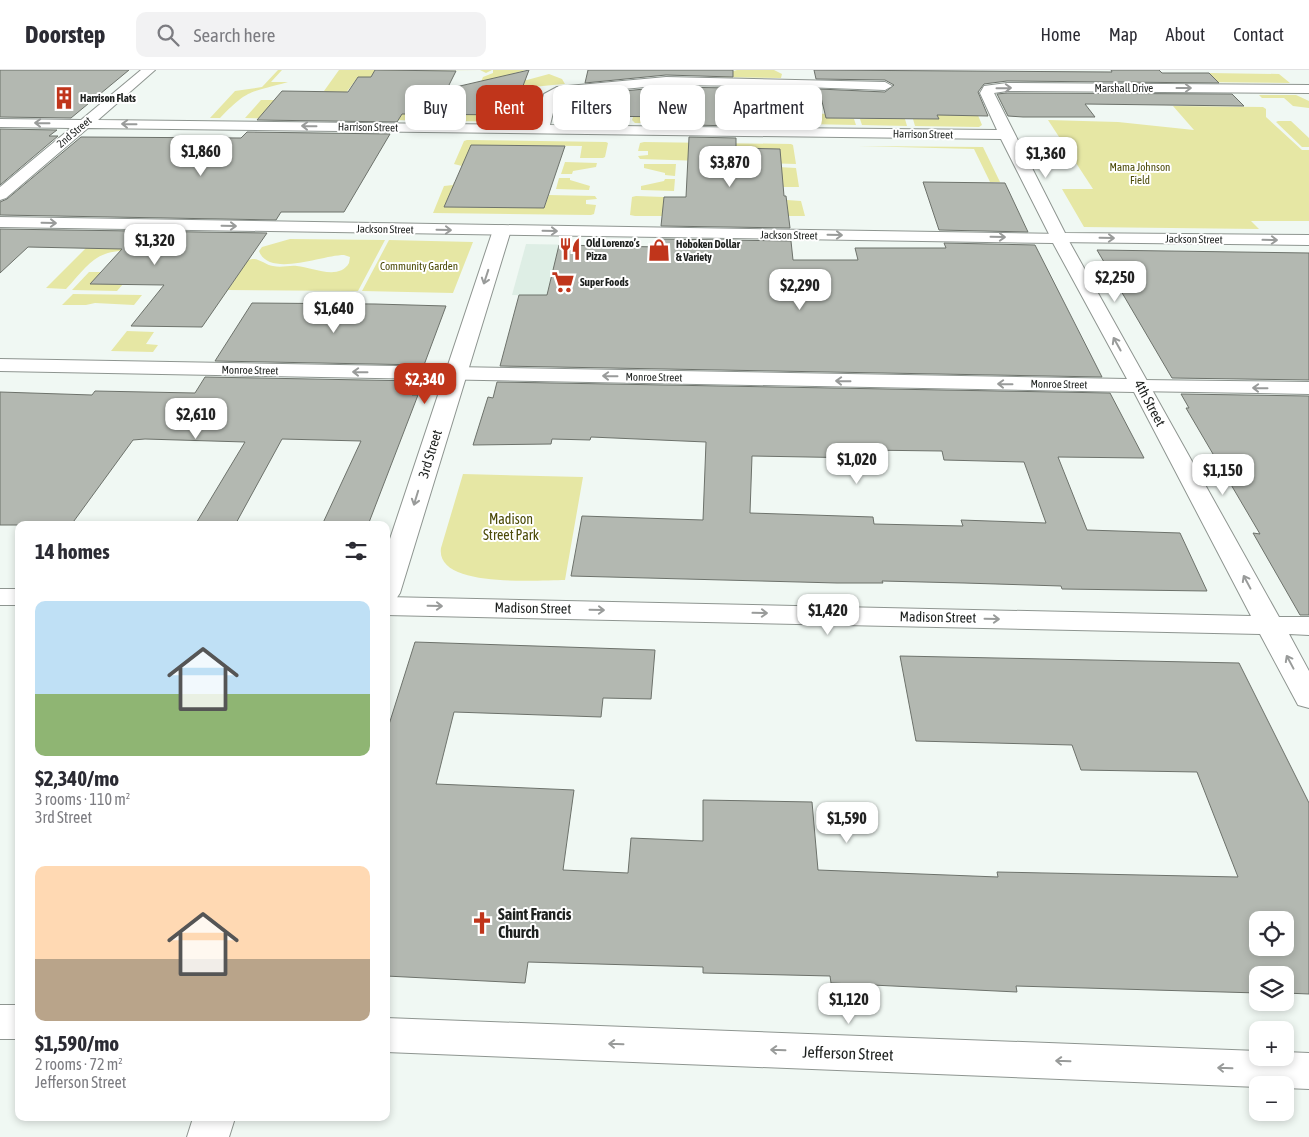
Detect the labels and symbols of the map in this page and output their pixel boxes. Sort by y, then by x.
street label: Marshall Drive [1095,82,1153,94]
one-way arrow [996,83,1012,92]
one-way arrow [1176,84,1192,93]
building icon: Harrison Flats [51,85,77,111]
place label: Harrison Flats [80,92,136,104]
street label: 2nd Street [54,114,94,150]
one-way arrow [34,118,50,128]
one-way arrow [122,119,138,129]
street label: Harrison Street [338,120,398,134]
one-way arrow [302,122,318,131]
street label: Harrison Street [893,127,953,141]
pin: $1,860 [160,134,242,177]
pin: $1,360 [1005,136,1087,179]
pin: $3,870 [689,146,771,188]
park label: Mama Johnson Field [1110,161,1170,186]
one-way arrow [40,218,56,228]
one-way arrow [220,222,236,231]
street label: Jackson Street [356,222,414,236]
pin: $1,320 [114,224,196,266]
one-way arrow [435,225,451,235]
one-way arrow [542,226,558,236]
street label: Jackson Street [760,228,818,242]
one-way arrow [827,230,843,240]
one-way arrow [990,232,1006,242]
street label: Jackson Street [1165,232,1223,246]
one-way arrow [1099,233,1115,243]
one-way arrow [1262,235,1278,245]
restaurant icon: Old Lorenzo’s Pizza [557,236,583,262]
place label: Old Lorenzo’s Pizza [586,237,640,262]
shop icon: Hoboken Dollar & Variety [646,237,672,263]
place label: Hoboken Dollar & Variety [676,238,741,263]
park label: Community Garden [380,260,458,272]
pin: $2,250 [1074,260,1156,303]
one-way arrow [481,268,491,284]
pin: $2,290 [759,268,841,311]
supermarket icon: Super Foods [550,269,576,295]
place label: Super Foods [580,276,629,288]
pin: $1,640 [293,292,375,334]
one-way arrow [1112,337,1122,351]
pin: $2,340 [384,362,466,405]
street label: Monroe Street [221,364,279,376]
one-way arrow [352,367,368,377]
street label: Monroe Street [625,371,683,383]
one-way arrow [602,372,618,381]
one-way arrow [835,376,851,385]
street label: 4th Street [1131,377,1169,429]
street label: Monroe Street [1030,378,1088,390]
one-way arrow [997,379,1013,388]
one-way arrow [1253,383,1269,393]
pin: $2,610 [155,398,237,440]
street label: 3rd Street [415,428,445,480]
pin: $1,020 [816,442,898,485]
pin: $1,150 [1182,454,1264,496]
one-way arrow [410,490,420,506]
park label: Madison Street Park [483,511,539,543]
one-way arrow [1242,575,1252,590]
pin: $1,420 [787,594,869,636]
street label: Madison Street [495,599,571,617]
one-way arrow [427,602,443,611]
one-way arrow [589,605,605,614]
one-way arrow [752,608,768,618]
street label: Madison Street [900,608,976,626]
one-way arrow [984,614,1000,623]
one-way arrow [1284,655,1294,670]
pin: $1,590 [806,802,888,844]
place label: Saint Francis Church [498,905,572,941]
church icon: Saint Francis Church [469,910,495,936]
pin: $1,120 [808,982,890,1025]
one-way arrow [608,1039,624,1048]
street label: Jefferson Street [802,1042,894,1064]
one-way arrow [770,1045,786,1055]
one-way arrow [1055,1057,1071,1066]
one-way arrow [1218,1063,1234,1072]

